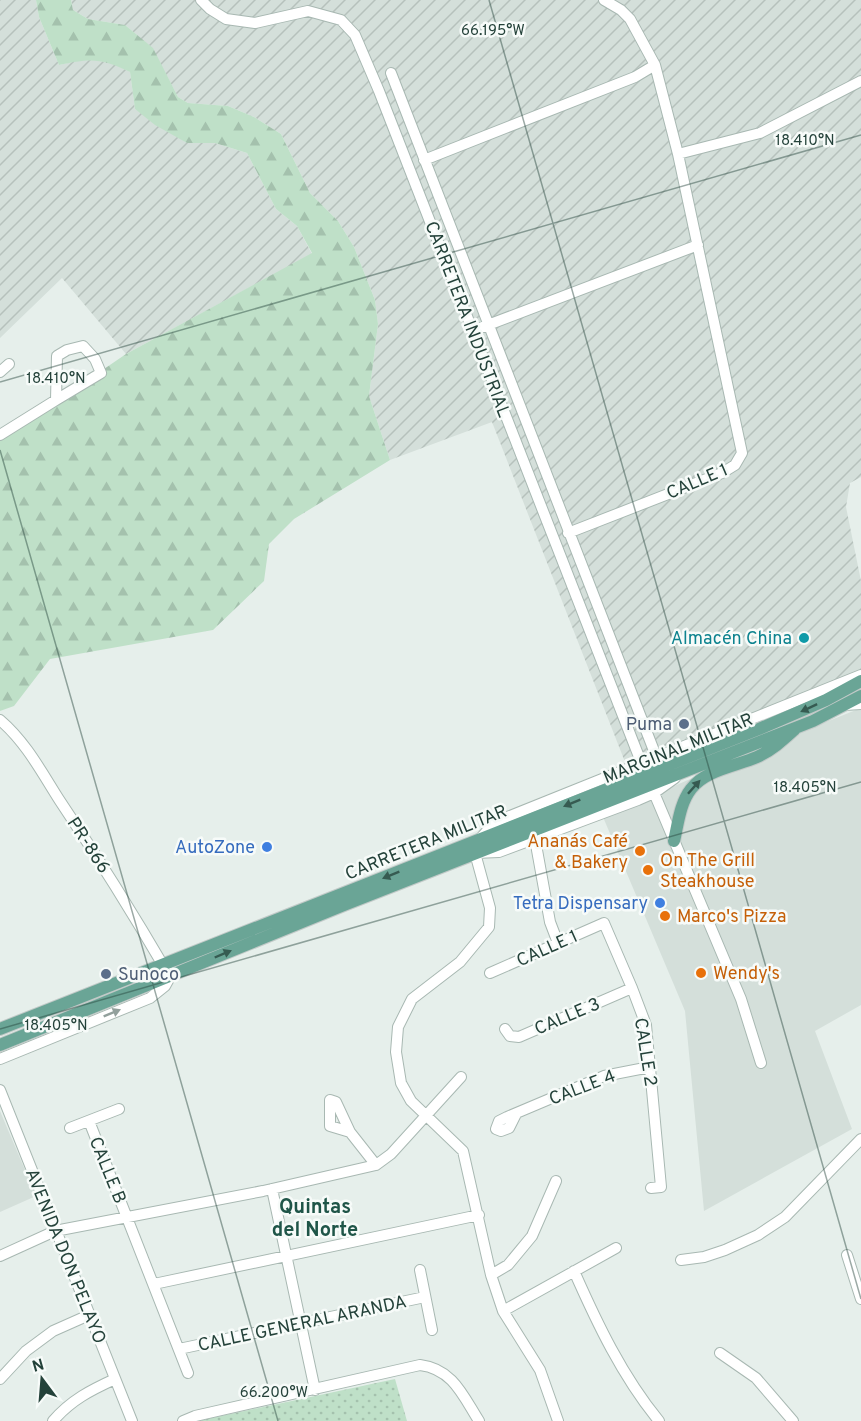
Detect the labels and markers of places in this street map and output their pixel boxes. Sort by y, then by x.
place label: Almacén China [671,628,792,651]
marker: Almacén China [797,631,811,645]
place label: Puma [626,714,672,737]
marker: Puma [677,717,691,731]
place label: Ananás Café & Bakery [527,831,628,875]
place label: AutoZone [175,837,255,860]
marker: AutoZone [260,840,274,854]
marker: Ananás Café & Bakery [633,844,647,858]
place label: On The Grill Steakhouse [660,850,755,894]
marker: On The Grill Steakhouse [641,863,655,877]
place label: Tetra Dispensary [513,893,648,916]
marker: Tetra Dispensary [653,896,667,910]
place label: Marco's Pizza [677,906,786,929]
marker: Marco's Pizza [658,909,672,923]
place label: Wendy's [713,963,780,986]
place label: Sunoco [118,964,179,987]
marker: Wendy's [694,966,708,980]
marker: Sunoco [99,967,113,981]

